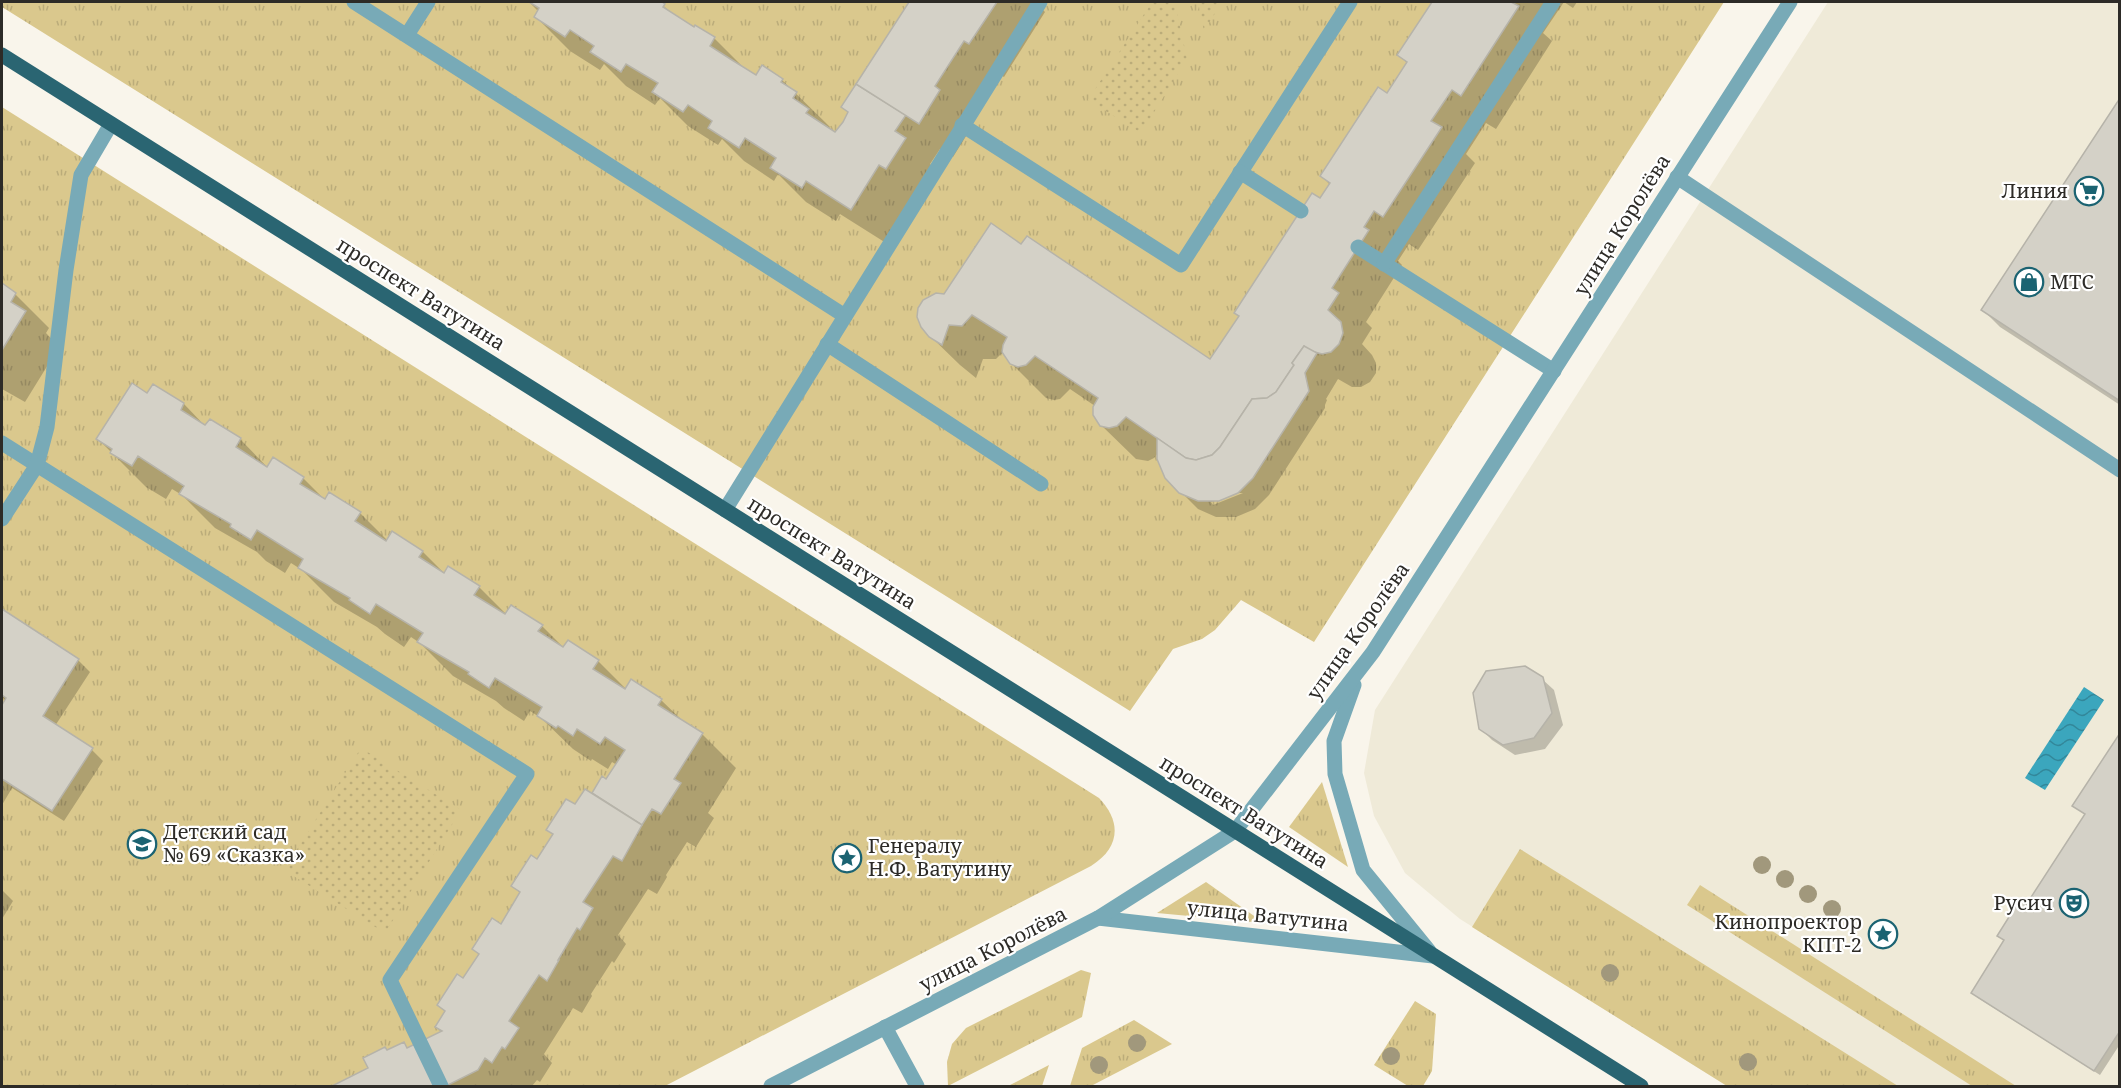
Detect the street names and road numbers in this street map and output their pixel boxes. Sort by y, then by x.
street label: улица Королёва [1567,149,1676,301]
street label: проспект Ватутина [332,231,511,356]
street label: проспект Ватутина [743,490,922,615]
street label: улица Королёва [1300,556,1415,705]
street label: проспект Ватутина [1155,749,1334,874]
street label: улица Ватутина [1186,894,1350,937]
street label: улица Королёва [914,900,1071,997]

